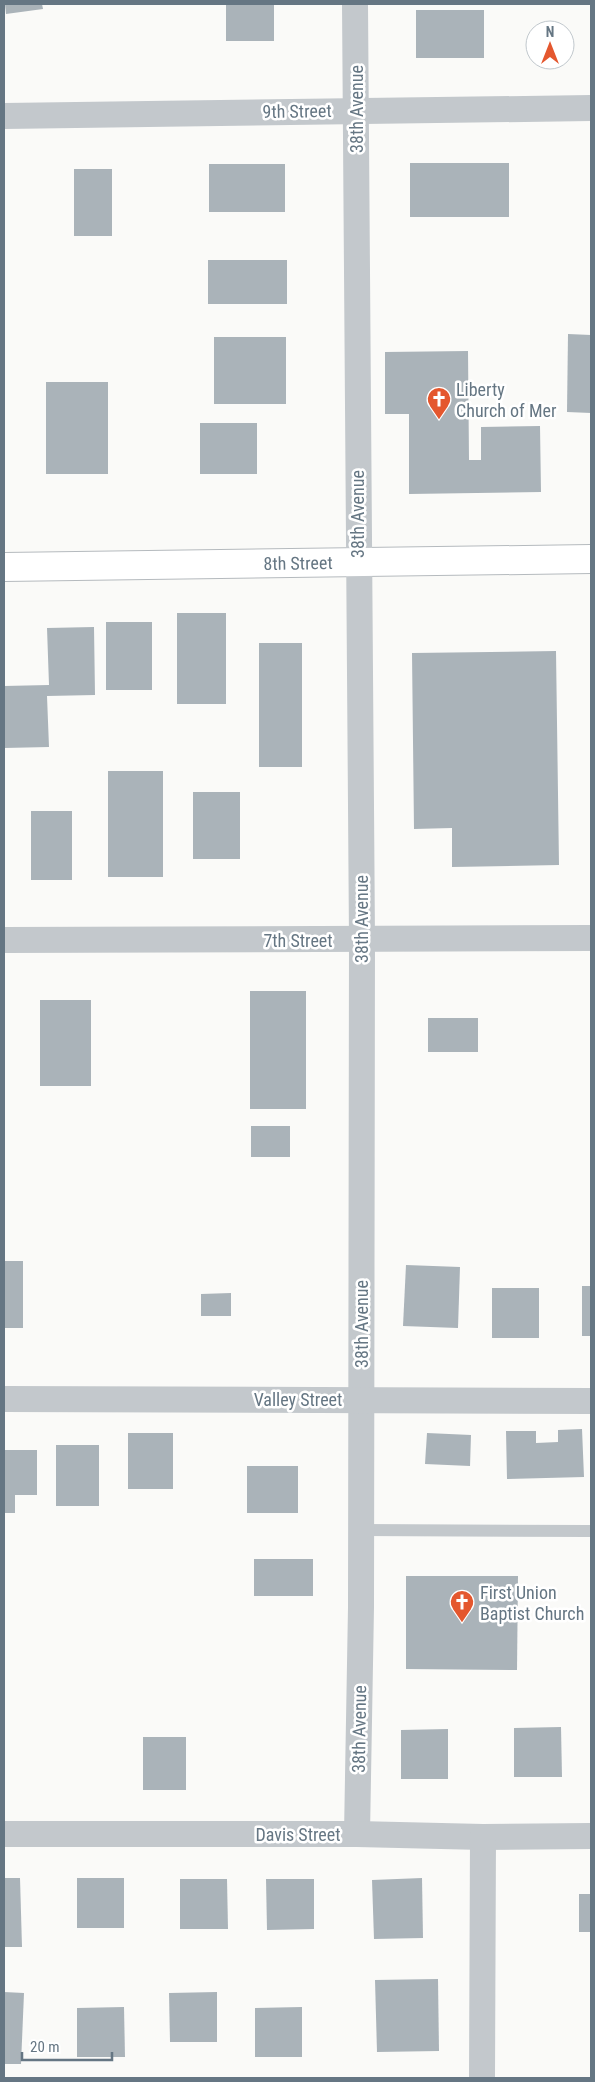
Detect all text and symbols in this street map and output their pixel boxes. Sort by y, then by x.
north arrow [525,20,575,70]
text: N [546,24,554,40]
street label: 38th Avenue [346,65,367,153]
street label: 9th Street [262,100,332,122]
place label: Liberty Church of Mer [456,379,557,421]
church icon: Liberty Church of Mer [426,386,452,420]
street label: 38th Avenue [347,470,368,558]
street label: 8th Street [263,552,333,574]
street label: 38th Avenue [351,875,372,963]
street label: 7th Street [263,930,333,951]
street label: 38th Avenue [351,1280,372,1368]
street label: Valley Street [254,1389,342,1410]
place label: First Union Baptist Church [480,1582,584,1624]
church icon: First Union Baptist Church [449,1589,475,1623]
street label: 38th Avenue [348,1685,370,1773]
street label: Davis Street [255,1824,341,1845]
scale bar [22,2030,112,2062]
text: 20 m [30,2038,60,2056]

